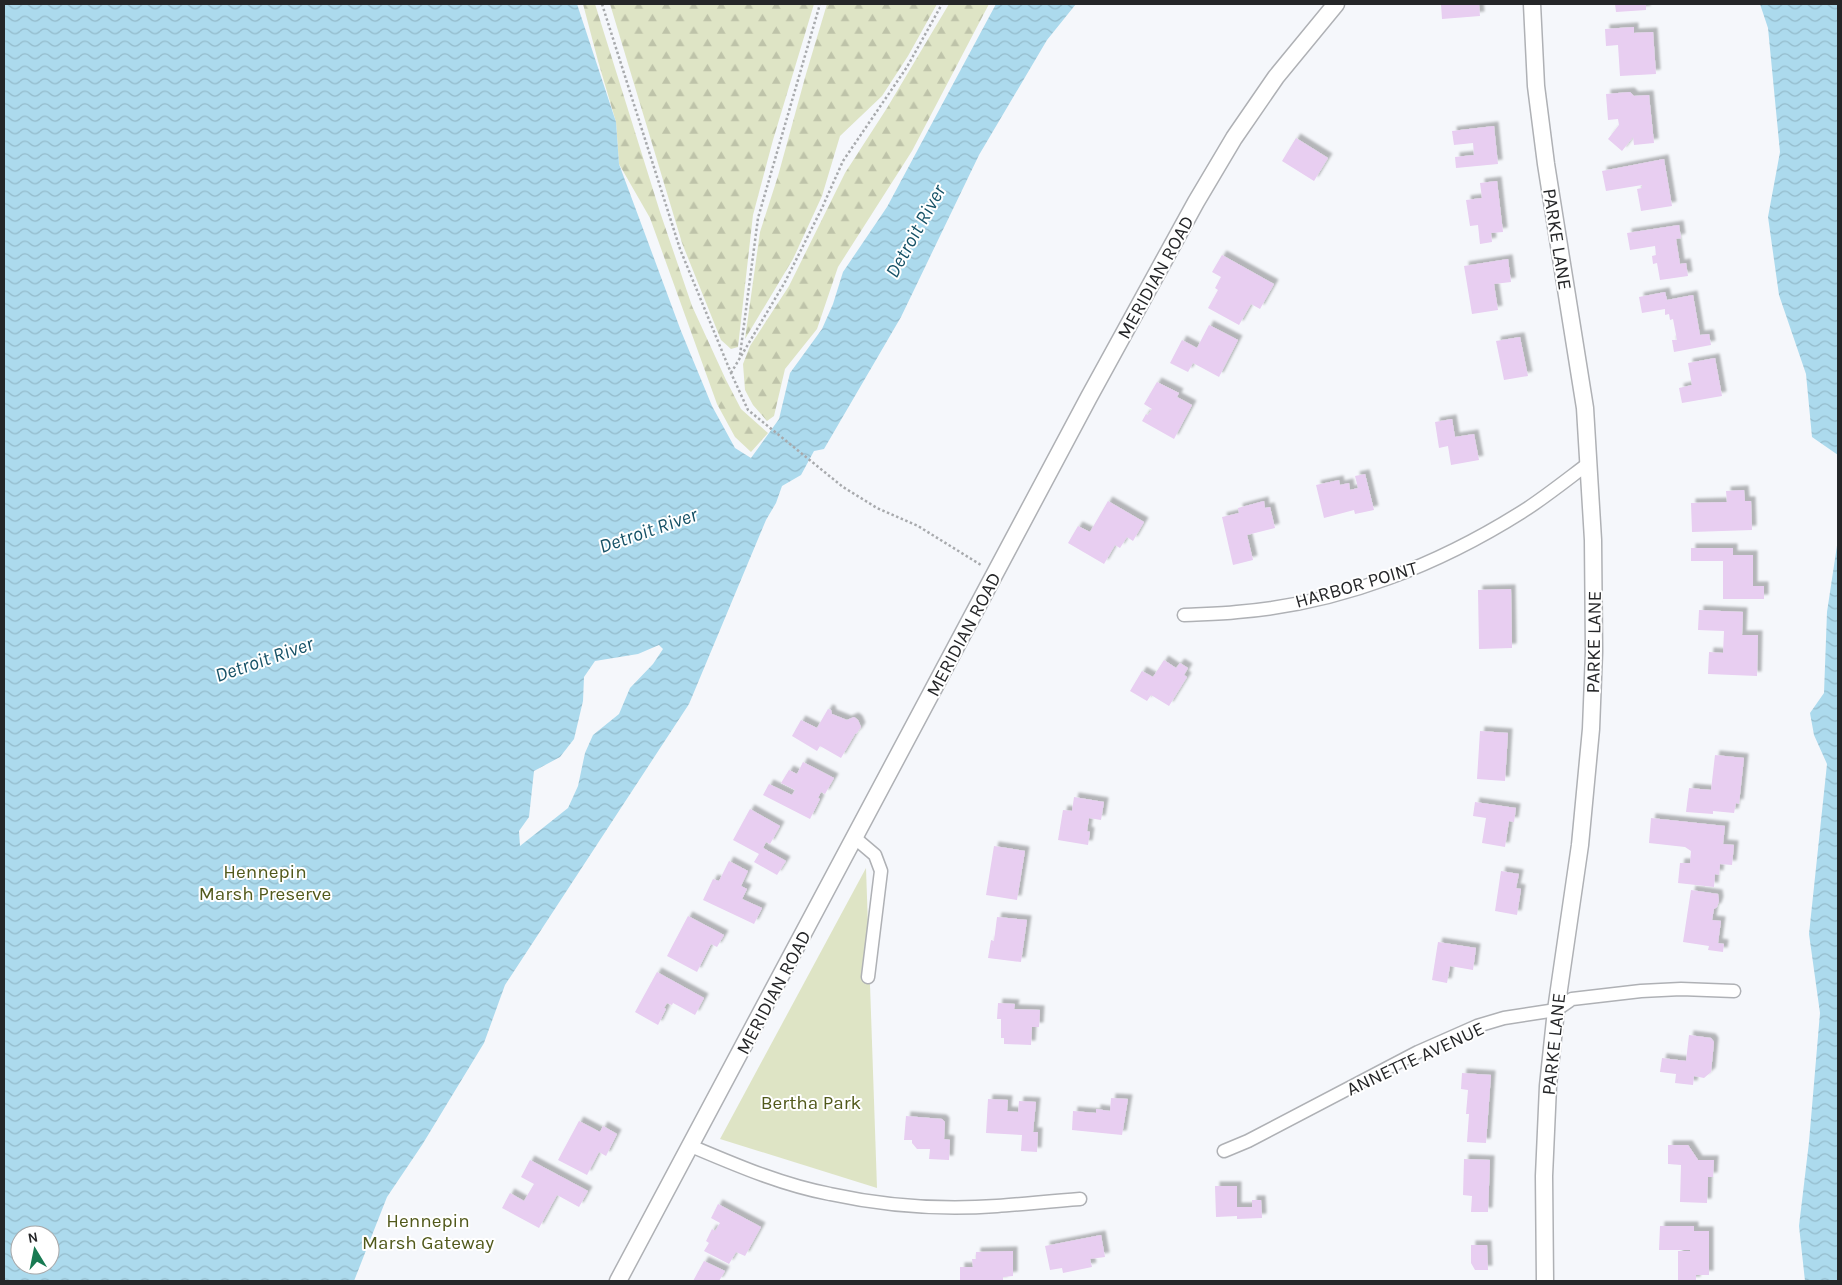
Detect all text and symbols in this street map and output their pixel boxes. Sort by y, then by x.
water label: Detroit River [881,180,951,282]
street label: PARKE LANE [1538,187,1576,292]
street label: MERIDIAN ROAD [1113,212,1199,343]
water label: Detroit River [596,503,701,558]
street label: HARBOR POINT [1293,557,1420,613]
street label: MERIDIAN ROAD [922,569,1006,700]
street label: PARKE LANE [1582,591,1606,693]
water label: Detroit River [212,632,317,687]
park label: Hennepin Marsh Preserve [199,861,331,905]
street label: MERIDIAN ROAD [732,927,816,1058]
street label: PARKE LANE [1538,992,1570,1096]
street label: ANNETTE AVENUE [1343,1017,1488,1100]
park label: Bertha Park [761,1092,862,1114]
park label: Hennepin Marsh Gateway [362,1210,494,1254]
north arrow [10,1225,60,1275]
text: N [26,1228,39,1247]

